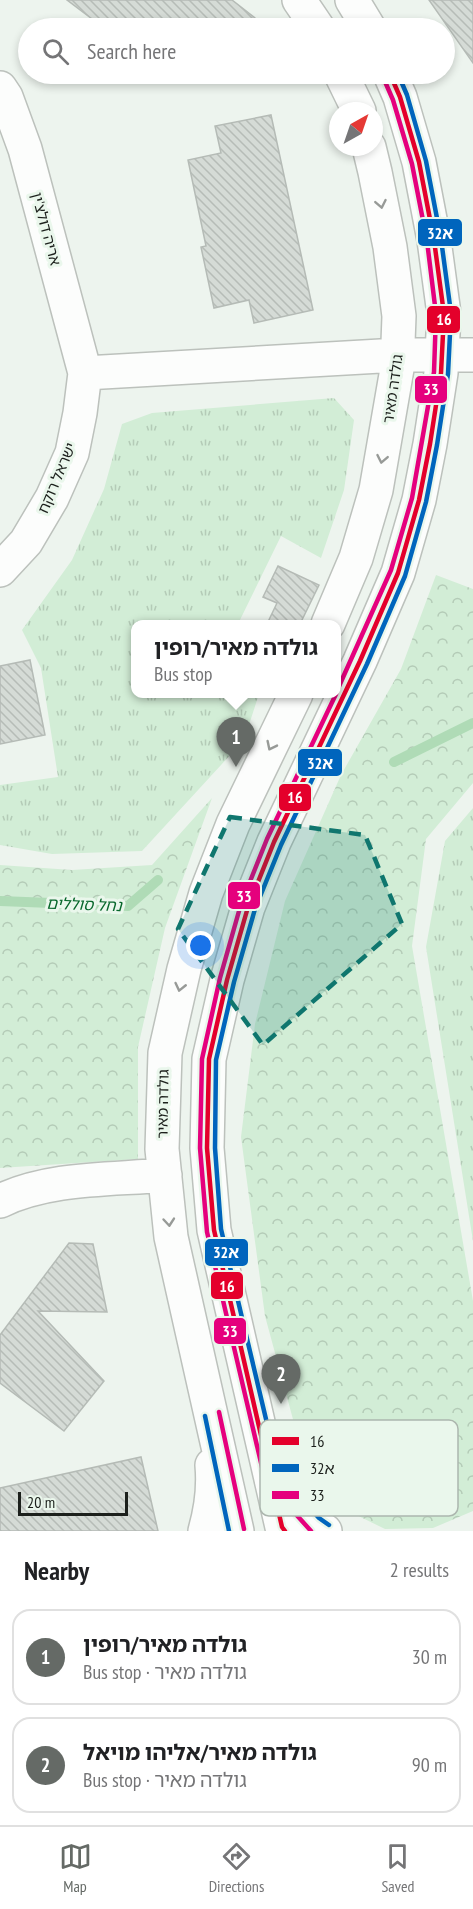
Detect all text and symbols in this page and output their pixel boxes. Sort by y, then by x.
search box [18,18,455,84]
icon: search [39,35,72,68]
text: Search here [87,37,176,65]
north arrow [329,102,383,156]
street label: אריה דולצ'ין [28,190,65,268]
one-way arrow [374,199,387,209]
line badge: 32א [417,218,463,247]
text: 32א [427,223,453,243]
line badge: 16 [426,305,461,334]
text: 16 [436,309,452,329]
street label: גולדה מאיר [378,353,407,425]
line badge: 33 [414,375,448,404]
text: 33 [423,379,439,399]
street label: ישראל רוקח [33,439,80,516]
one-way arrow [376,454,389,464]
popup [131,620,341,698]
text: גולדה מאיר/רופין [154,633,318,661]
text: Bus stop [154,661,213,687]
pin: 1 [216,718,256,767]
one-way arrow [266,740,278,751]
line badge: 32א [297,748,343,777]
text: 32א [307,753,333,773]
line badge: 16 [278,783,312,812]
text: 16 [287,787,303,807]
line badge: 33 [227,881,261,910]
text: 33 [236,886,252,906]
water label: נחל סוללים [46,893,123,915]
your location [186,931,215,960]
one-way arrow [175,982,188,992]
street label: גולדה מאיר [152,1069,173,1139]
one-way arrow [162,1217,175,1226]
line badge: 32א [204,1238,249,1267]
text: 32א [213,1242,239,1262]
line badge: 16 [210,1271,244,1300]
text: 16 [219,1276,235,1296]
line badge: 33 [213,1317,247,1345]
text: 33 [222,1321,238,1341]
pin: 2 [262,1354,300,1404]
legend [260,1420,458,1516]
text: 16 [310,1431,324,1451]
text: 32א [310,1458,335,1478]
text: 33 [310,1485,324,1505]
scale bar [18,1489,128,1516]
text: 20 m [27,1492,55,1512]
text: Nearby [24,1554,89,1587]
text: 2 results [390,1557,449,1583]
text: גולדה מאיר/רופין [83,1630,247,1658]
text: 1 [41,1644,50,1670]
text: 30 m [412,1644,447,1670]
text: Bus stop · גולדה מאיר [83,1659,247,1685]
text: גולדה מאיר/אליהו מויאל [83,1738,317,1766]
text: 2 [41,1752,50,1778]
text: 90 m [412,1752,447,1778]
text: Bus stop · גולדה מאיר [83,1767,247,1793]
tab: Map [59,1840,92,1896]
tab: Directions [209,1840,264,1896]
tab: Saved [381,1840,414,1896]

